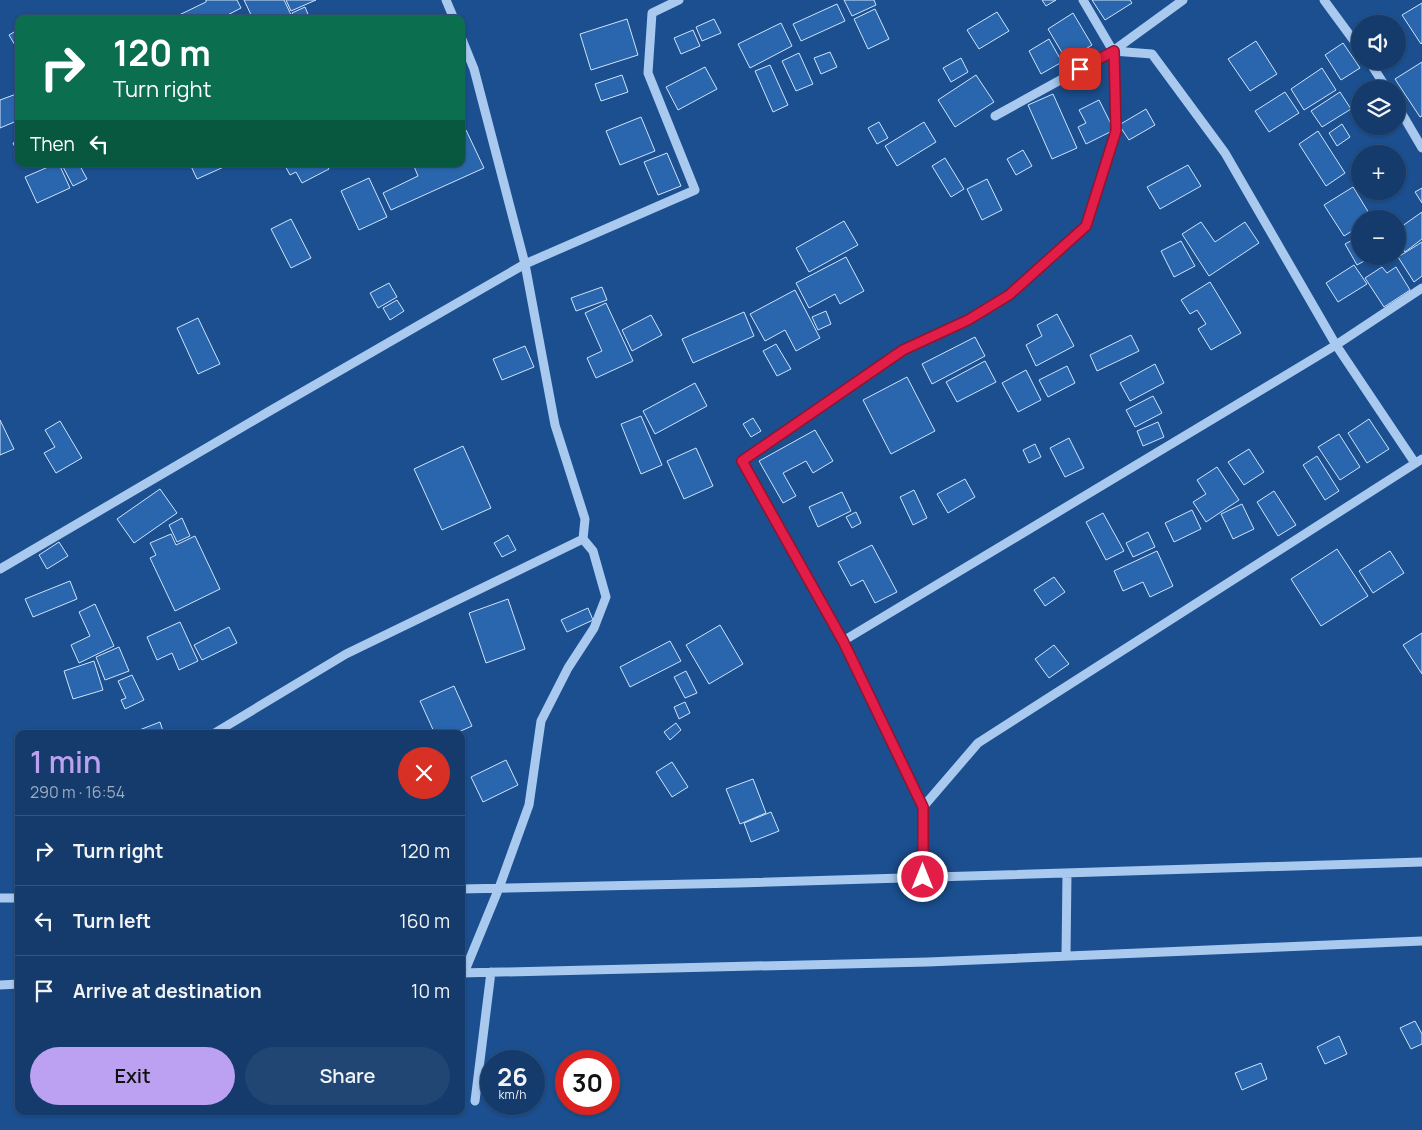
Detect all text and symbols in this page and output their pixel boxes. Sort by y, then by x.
map controls [1351,15,1406,265]
button: sound [1351,15,1406,70]
text: 120 m [113,29,211,77]
icon: right [30,35,95,100]
pin [1059,48,1101,90]
icon: arrive [1066,55,1094,83]
text: Turn right [113,74,211,104]
button: layers [1351,80,1406,135]
icon: left [85,130,113,158]
text: Then [30,131,75,157]
button: + [1351,145,1406,200]
button: − [1351,210,1406,265]
text: 1 min [30,741,102,782]
button: close [398,747,450,799]
text: 290 m · 16:54 [30,781,125,803]
icon: right [30,837,58,865]
text: Turn right [73,838,163,864]
text: 120 m [400,838,450,864]
position arrow [896,850,948,902]
icon: left [30,907,58,935]
text: Turn left [73,908,151,934]
text: 160 m [399,908,450,934]
icon: arrive [30,977,58,1005]
text: Arrive at destination [73,978,262,1004]
text: 10 m [411,978,450,1004]
button: Exit [30,1047,235,1105]
button: Share [245,1047,450,1105]
speed limit sign: 30 [555,1050,620,1115]
text: 26 [497,1059,528,1094]
text: km/h [499,1086,526,1103]

